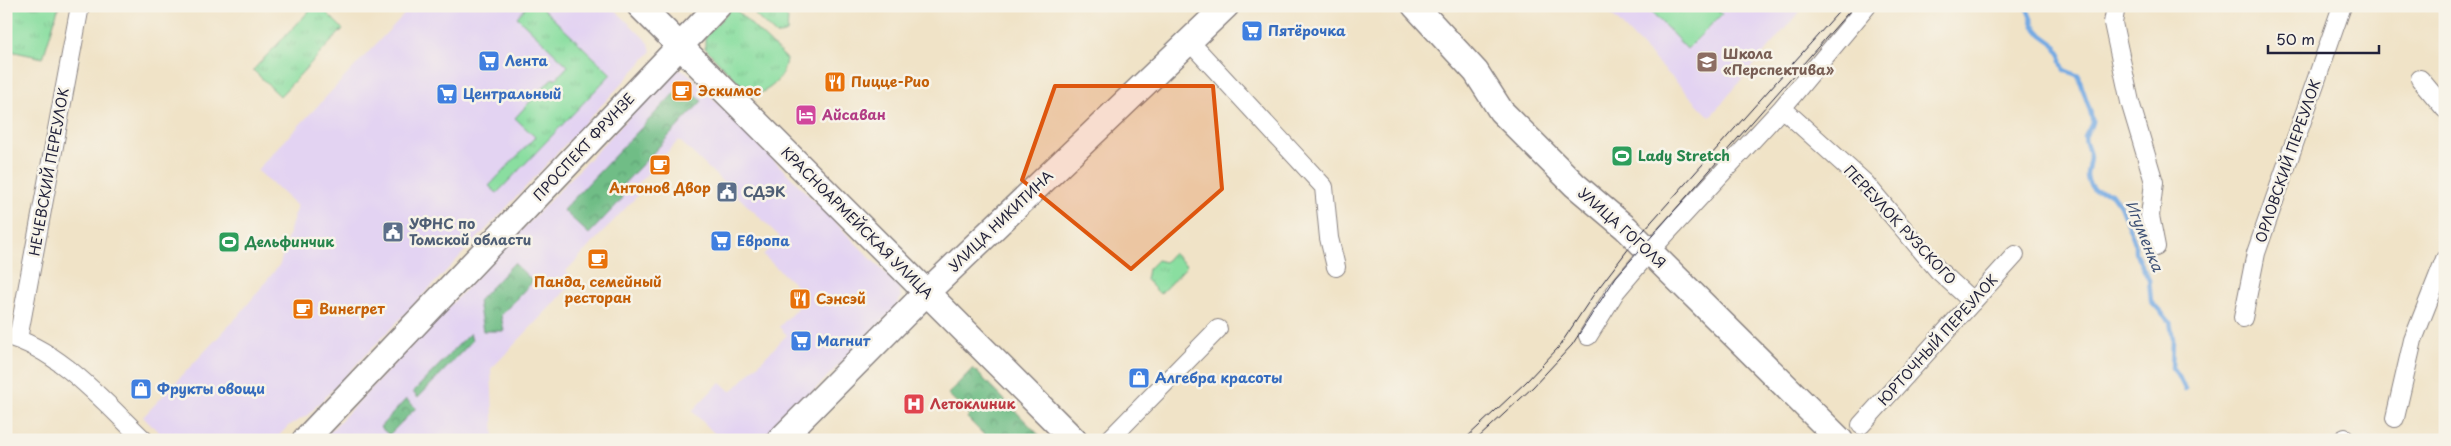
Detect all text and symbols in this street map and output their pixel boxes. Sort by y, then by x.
supermarket icon: Пятёрочка [1240,19,1264,43]
place label: Пятёрочка [1268,20,1346,41]
scale bar [2268,22,2380,54]
text: 50 m [2276,27,2315,50]
place label: Школа «Перспектива» [1723,43,1835,80]
supermarket icon: Лента [477,49,501,73]
place label: Лента [505,50,548,71]
school or university icon: Школа «Перспектива» [1695,50,1719,74]
restaurant icon: Пицце-Рио [823,70,847,94]
place label: Пицце-Рио [851,71,930,92]
street label: ОРЛОВСКИЙ ПЕРЕУЛОК [2250,76,2325,245]
cafe icon: Эскимос [670,79,694,103]
place label: Эскимос [698,80,761,101]
supermarket icon: Центральный [435,82,459,106]
place label: Центральный [463,83,562,104]
street label: НЕЧЕВСКИЙ ПЕРЕУЛОК [23,86,74,258]
street label: ПРОСПЕКТ ФРУНЗЕ [528,88,639,205]
hotel icon: Айсаван [794,103,818,127]
place label: Айсаван [821,104,886,125]
street label: КРАСНОАРМЕЙСКАЯ УЛИЦА [777,142,938,304]
sports icon: Lady Stretch [1610,144,1634,168]
place label: Lady Stretch [1638,145,1730,166]
cafe icon: Антонов Двор [648,153,672,177]
street label: ПЕРЕУЛОК РУЗСКОГО [1839,160,1961,289]
street label: УЛИЦА НИКИТИНА [944,165,1058,276]
place label: Антонов Двор [608,177,711,198]
public building icon: СДЭК [715,180,739,204]
place label: СДЭК [743,181,786,202]
street label: УЛИЦА ГОГОЛЯ [1574,183,1671,273]
water label: Игуменка [2121,196,2170,275]
place label: УФНС по Томской области [409,213,531,250]
public building icon: УФНС по Томской области [381,220,405,244]
supermarket icon: Европа [709,229,733,253]
sports icon: Дельфинчик [217,230,241,254]
place label: Европа [737,230,790,251]
place label: Дельфинчик [244,231,334,252]
cafe icon: Панда, семейный ресторан [586,247,610,271]
street label: ЮРТОЧНЫЙ ПЕРЕУЛОК [1873,270,2002,410]
place label: Панда, семейный ресторан [534,271,662,308]
restaurant icon: Сэнсэй [788,287,812,311]
place label: Сэнсэй [816,288,866,309]
cafe icon: Винегрет [291,297,315,321]
place label: Винегрет [319,298,385,319]
supermarket icon: Магнит [789,329,813,353]
place label: Магнит [817,330,871,351]
shop icon: Алгебра красоты [1127,366,1151,390]
place label: Алгебра красоты [1155,367,1283,388]
shop icon: Фрукты овощи [129,377,153,401]
place label: Фрукты овощи [157,378,265,399]
hospital icon: Летоклиник [902,392,926,416]
place label: Летоклиник [930,393,1016,414]

